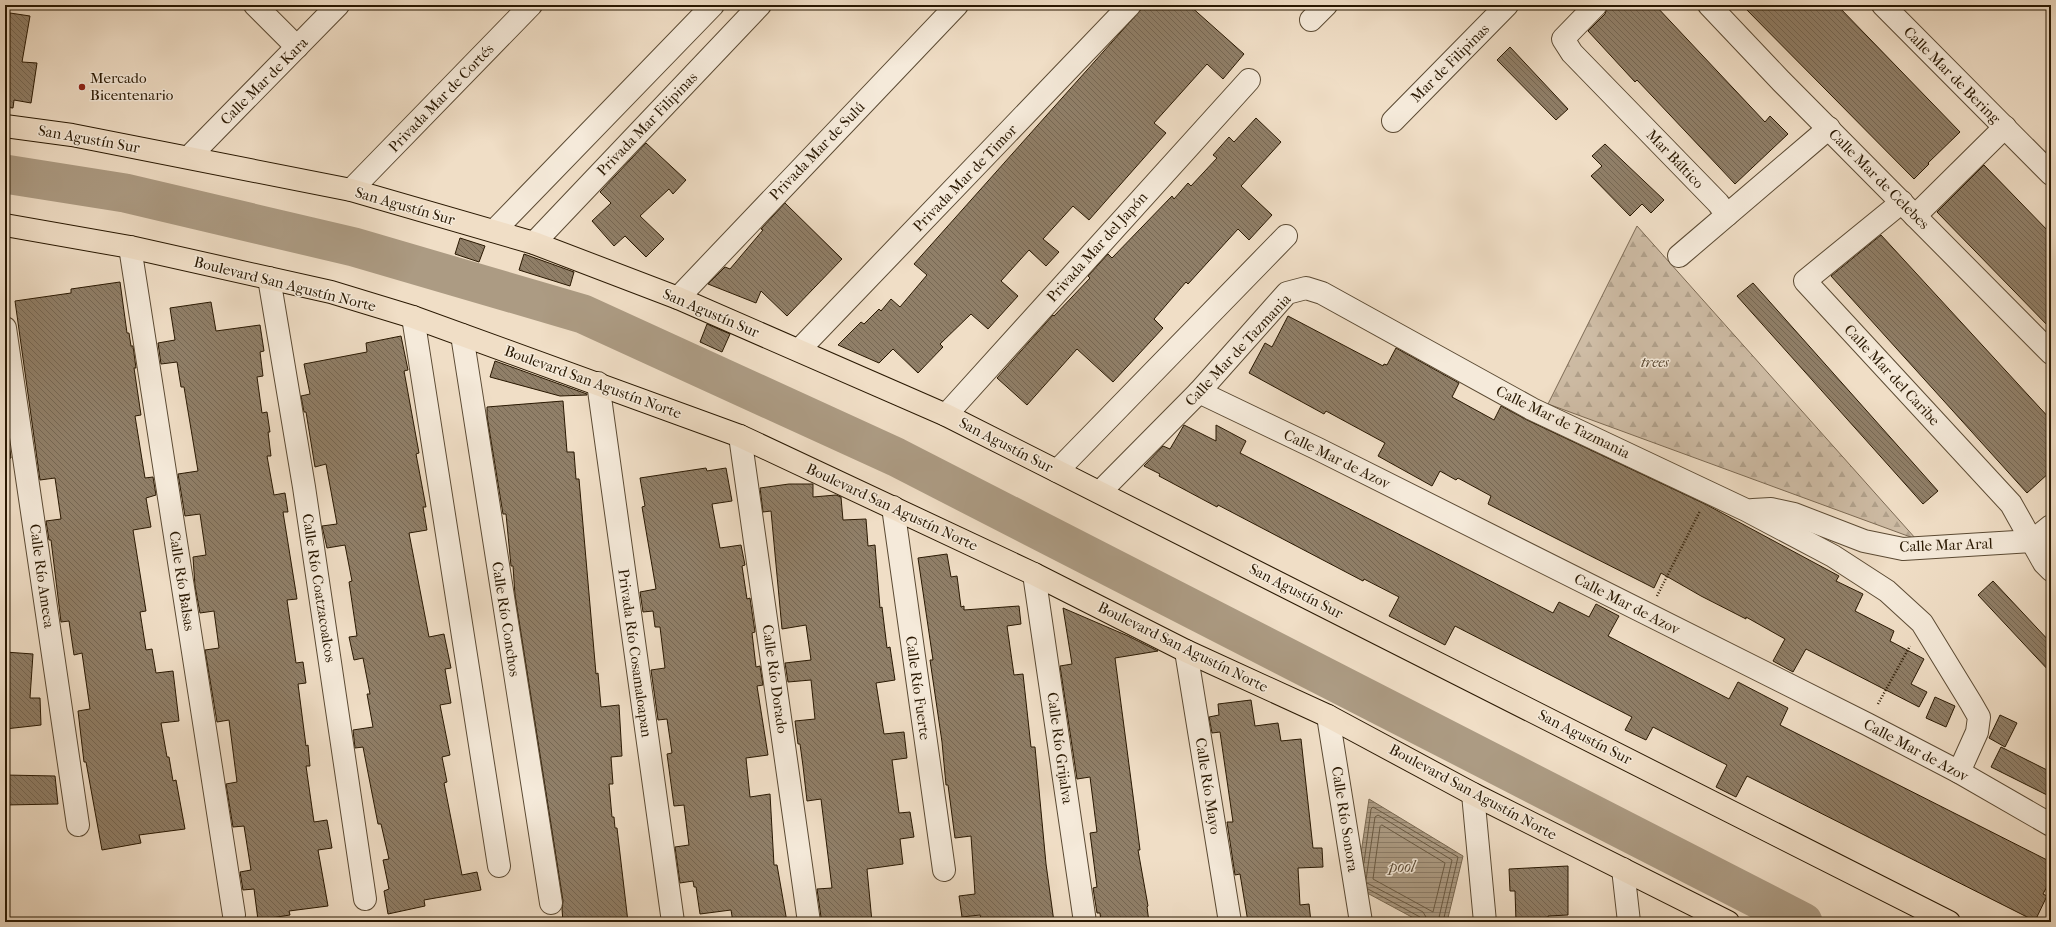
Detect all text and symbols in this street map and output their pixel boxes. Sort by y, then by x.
street label: Mar de Filipinas [1407,20,1493,106]
street label: Calle Mar de Bering [1900,23,2005,128]
street label: Calle Mar de Kara [217,33,312,128]
street label: Privada Mar de Cortés [385,40,498,156]
street label: Privada Mar Filipinas [593,68,701,180]
place label: Mercado Bicentenario [90,69,174,104]
marker: Mercado Bicentenario [77,82,87,92]
street label: Privada Mar de Sulú [765,98,869,204]
street label: Privada Mar de Timor [909,120,1021,235]
street label: San Agustín Sur [37,121,142,157]
street label: Calle Mar de Celebes [1825,125,1933,233]
street label: Mar Báltico [1643,126,1708,192]
street label: San Agustín Sur [353,183,458,229]
street label: Privada Mar del Japón [1043,188,1151,306]
street label: Boulevard San Agustín Norte [192,253,378,316]
street label: San Agustín Sur [660,285,762,342]
street label: Calle Mar de Tazmania [1181,289,1295,410]
street label: Calle Mar del Caribe [1840,321,1944,430]
street label: Boulevard San Agustín Norte [502,342,685,423]
park label: trees [1641,353,1669,371]
street label: Calle Mar de Tazmania [1493,382,1634,463]
street label: San Agustín Sur [956,414,1056,477]
street label: Calle Mar de Azov [1281,425,1394,493]
street label: Boulevard San Agustín Norte [803,459,981,555]
street label: Calle Río Coatzacoalcos [298,512,340,664]
street label: Calle Río Ameca [26,523,58,630]
street label: Calle Río Balsas [165,530,199,633]
street label: Calle Mar Aral [1899,534,1993,556]
street label: Calle Río Conchos [488,560,524,678]
street label: San Agustín Sur [1246,560,1346,623]
street label: Privada Río Cosamaloapan [614,567,656,739]
street label: Calle Mar de Azov [1571,570,1683,639]
street label: Boulevard San Agustín Norte [1095,598,1272,696]
street label: Calle Río Dorado [758,623,792,735]
street label: Calle Río Fuerte [902,635,934,742]
street label: Calle Río Grijalva [1043,691,1077,806]
street label: San Agustín Sur [1535,706,1635,769]
street label: Calle Mar de Azov [1861,715,1972,785]
street label: Calle Río Mayo [1191,736,1225,836]
street label: Boulevard San Agustín Norte [1386,740,1560,844]
street label: Calle Río Sonora [1328,765,1362,874]
water label: pool [1386,857,1417,876]

